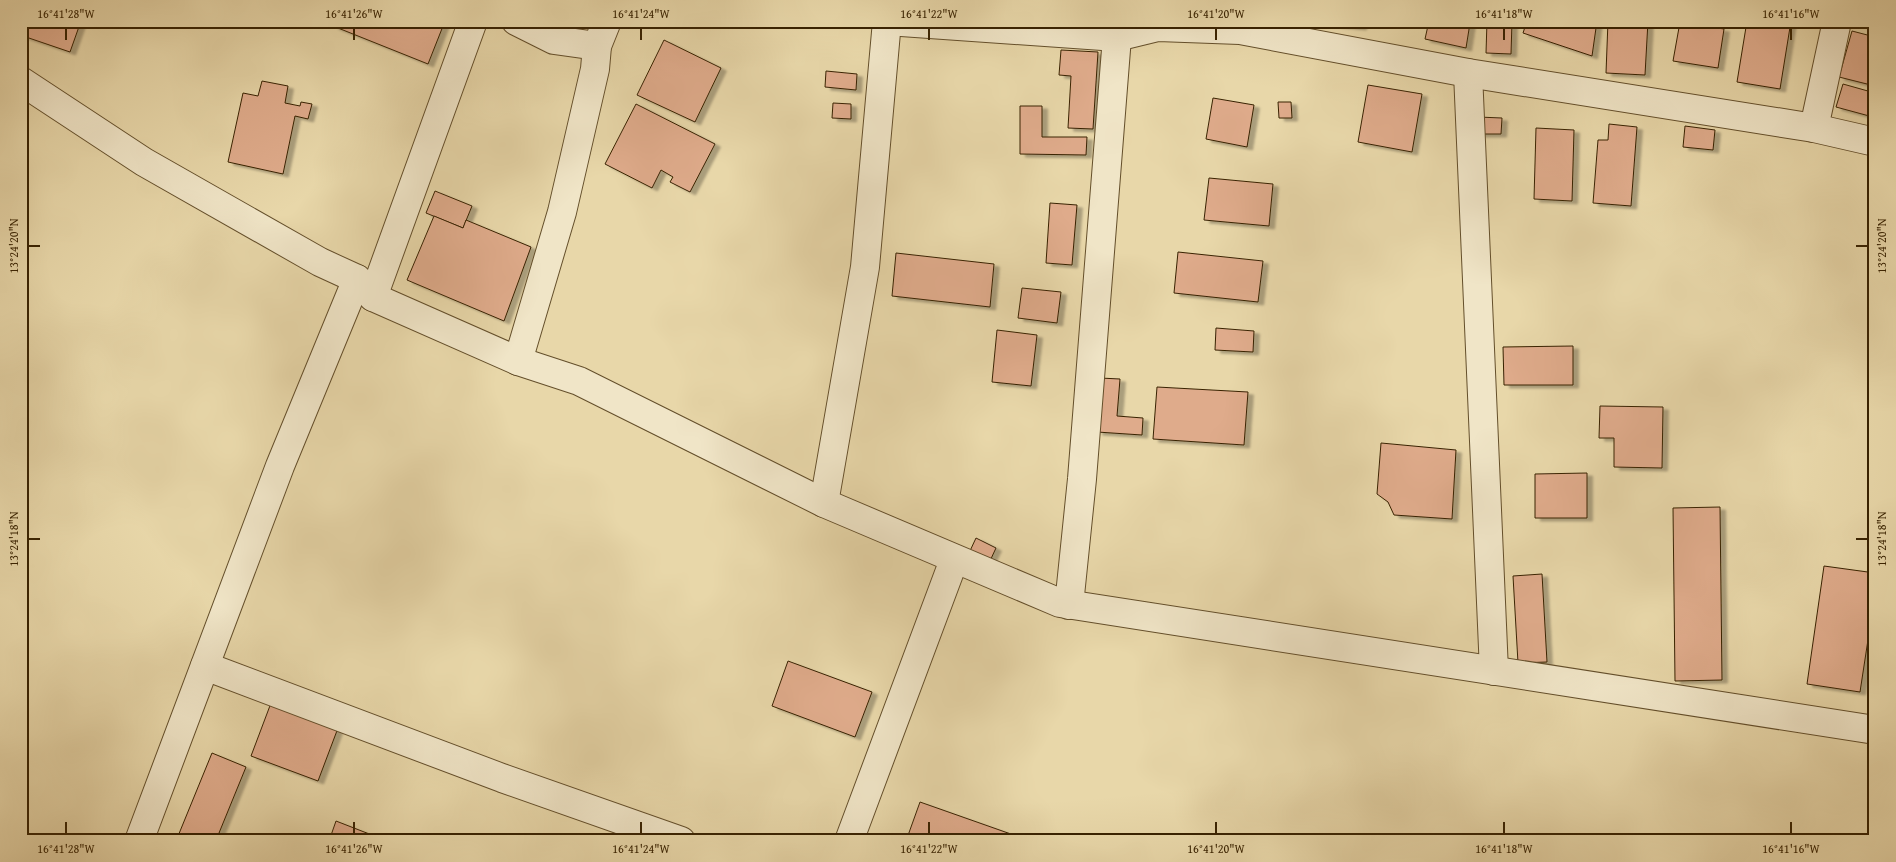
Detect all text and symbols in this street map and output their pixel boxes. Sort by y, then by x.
text: 16°41'28"W [37,5,96,22]
text: 16°41'26"W [325,5,384,22]
text: 16°41'24"W [612,5,671,22]
text: 16°41'22"W [900,5,959,22]
text: 16°41'20"W [1187,5,1246,22]
text: 16°41'18"W [1475,5,1534,22]
text: 16°41'16"W [1762,5,1821,22]
text: 13°24'20"N [5,218,22,274]
text: 13°24'20"N [1873,218,1890,274]
text: 13°24'18"N [5,511,22,567]
text: 13°24'18"N [1873,511,1890,567]
text: 16°41'28"W [37,840,96,857]
text: 16°41'26"W [325,840,384,857]
text: 16°41'24"W [612,840,671,857]
text: 16°41'22"W [900,840,959,857]
text: 16°41'20"W [1187,840,1246,857]
text: 16°41'18"W [1475,840,1534,857]
text: 16°41'16"W [1762,840,1821,857]

